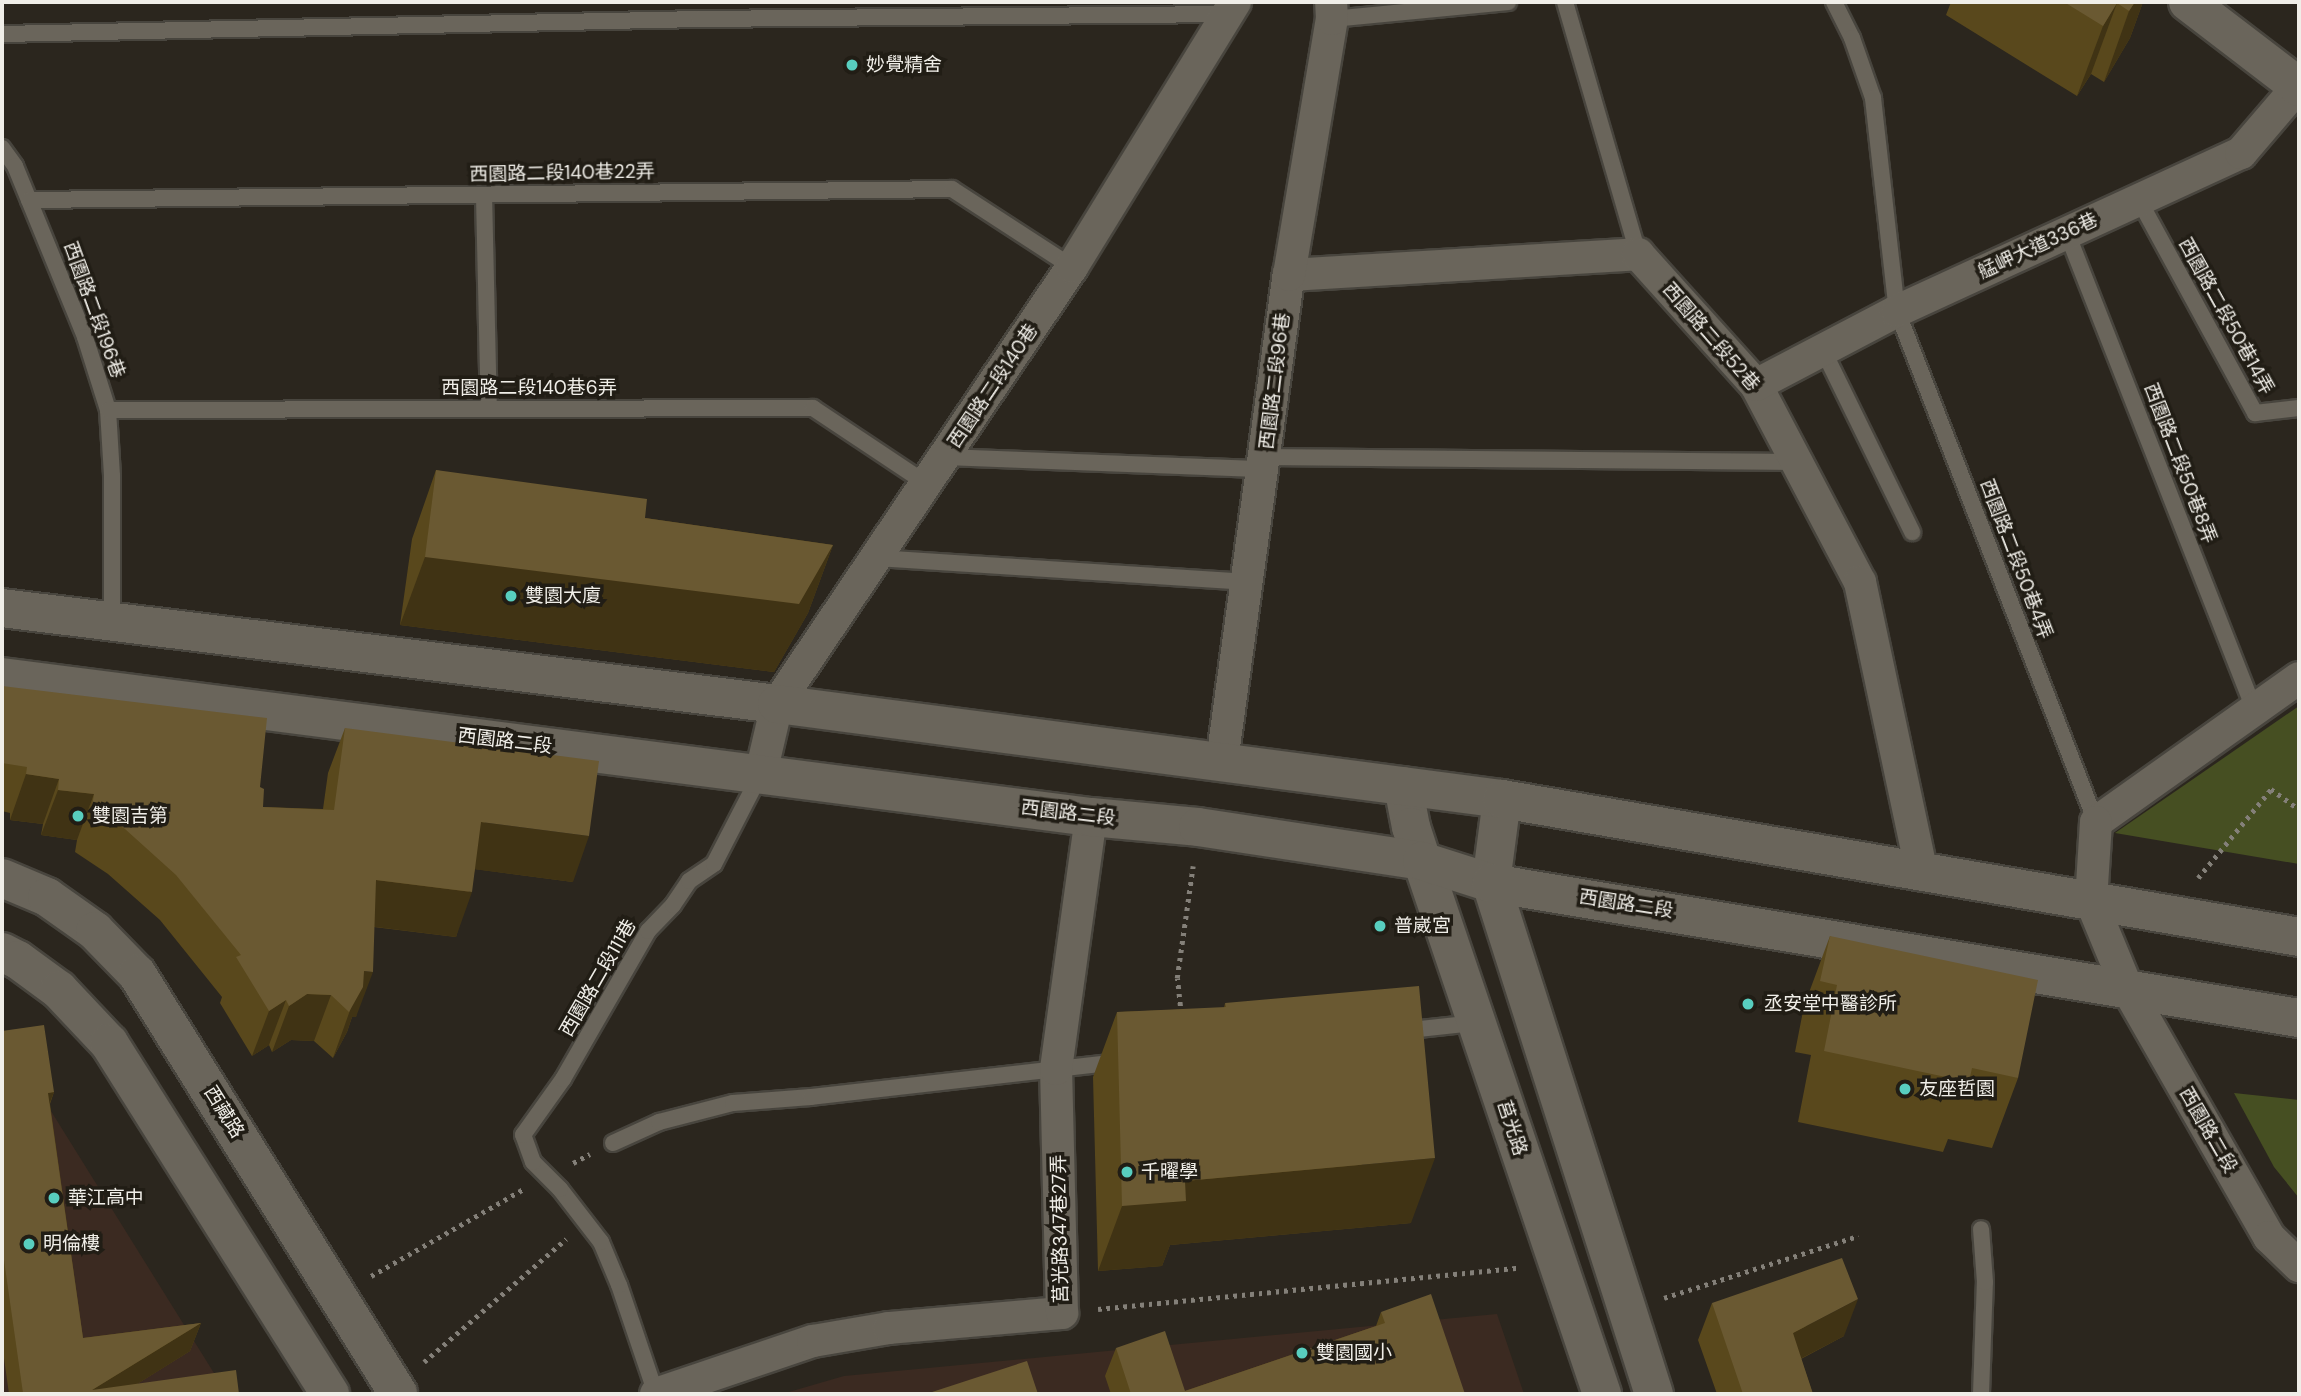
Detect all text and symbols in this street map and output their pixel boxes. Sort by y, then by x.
place label: 妙覺精舍 [866,54,942,76]
marker: 妙覺精舍 [844,57,860,73]
street label: 西園路二段140巷22弄 [469,160,655,186]
street label: 艋岬大道336巷 [1975,208,2101,284]
street label: 西園路二段50巷14弄 [2174,234,2278,398]
street label: 西園路二段196巷 [59,239,129,381]
street label: 西園路二段52巷 [1658,278,1764,396]
street label: 西園路二段96巷 [1255,311,1295,451]
street label: 西園路二段140巷 [943,320,1043,452]
street label: 西園路二段140巷6弄 [441,377,617,399]
street label: 西園路二段50巷8弄 [2139,380,2221,546]
street label: 西園路二段50巷4弄 [1975,476,2057,642]
place label: 雙園大廈 [525,585,601,607]
marker: 雙園大廈 [503,588,519,604]
street label: 西園路二段 [456,724,554,758]
street label: 西園路二段 [1019,796,1117,830]
place label: 雙園吉第 [92,805,168,827]
marker: 雙園吉第 [70,808,86,824]
street label: 西園路二段 [1577,885,1675,923]
street label: 西園路二段111巷 [555,915,641,1041]
place label: 普崴宮 [1394,915,1451,937]
marker: 普崴宮 [1372,918,1388,934]
place label: 丞安堂中醫診所 [1764,993,1897,1015]
marker: 丞安堂中醫診所 [1738,994,1758,1014]
place label: 友座哲園 [1919,1078,1995,1100]
marker: 友座哲園 [1897,1081,1913,1097]
street label: 西藏路 [199,1082,249,1142]
street label: 西園路二段 [2174,1083,2242,1177]
street label: 莒光路 [1492,1097,1532,1159]
street label: 莒光路347巷27弄 [1047,1154,1073,1304]
place label: 千曜學 [1141,1161,1198,1183]
marker: 千曜學 [1119,1164,1135,1180]
place label: 華江高中 [68,1187,144,1209]
marker: 華江高中 [46,1190,62,1206]
place label: 明倫樓 [43,1233,100,1255]
marker: 明倫樓 [21,1236,37,1252]
place label: 雙園國小 [1316,1342,1392,1364]
marker: 雙園國小 [1294,1345,1310,1361]

